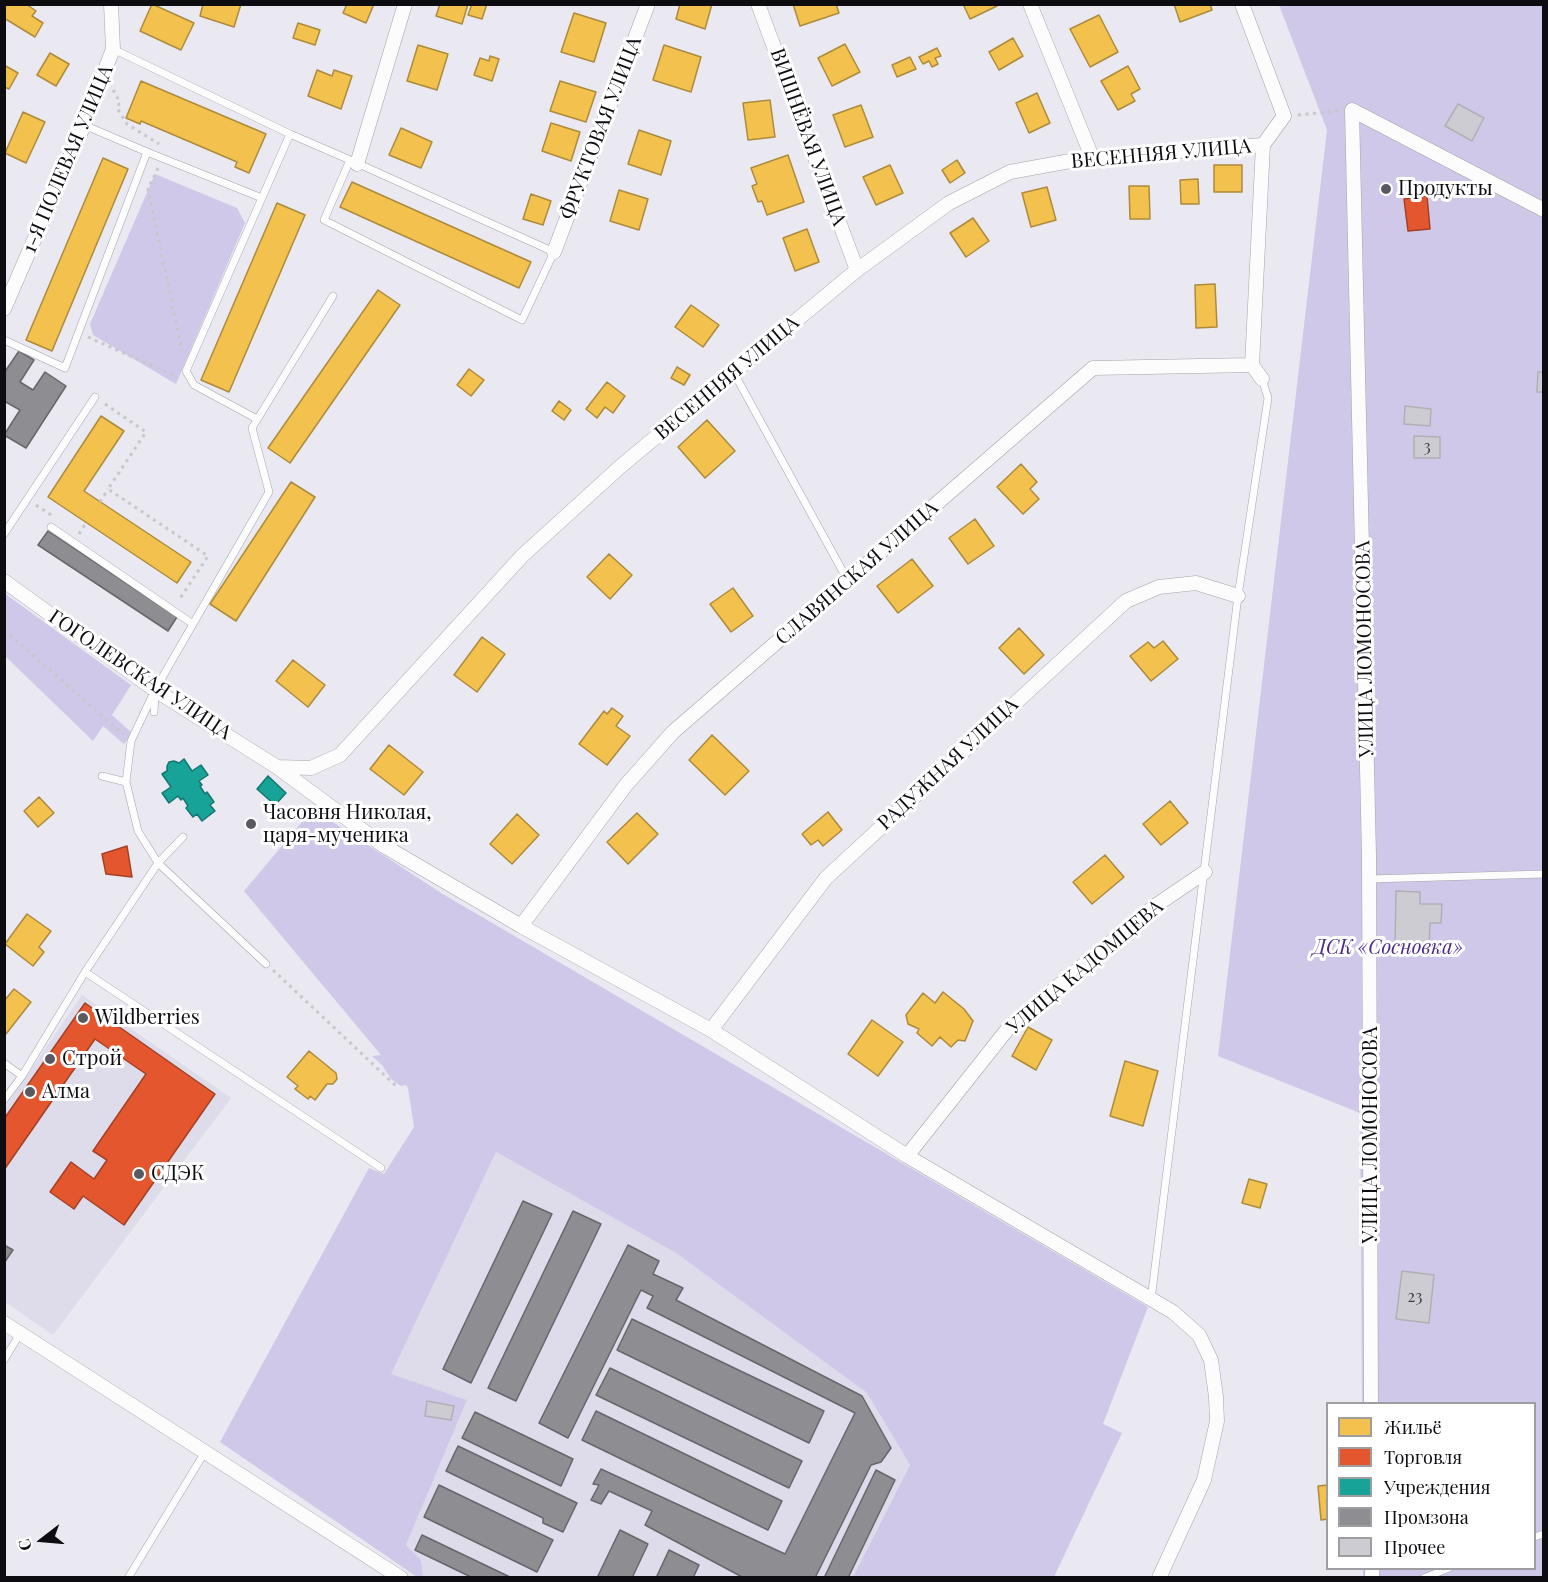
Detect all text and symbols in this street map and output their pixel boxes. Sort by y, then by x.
street label: ФРУКТОВАЯ УЛИЦА [555,33,647,223]
street label: ВИШНЁВАЯ УЛИЦА [765,45,851,229]
street label: 1-Я ПОЛЕВАЯ УЛИЦА [17,61,119,257]
street label: ВЕСЕННЯЯ УЛИЦА [1070,134,1252,174]
place label: Продукты [1398,177,1493,201]
marker: Продукты [1379,182,1393,196]
street label: ВЕСЕННЯЯ УЛИЦА [650,311,804,445]
house number: 3 [1423,437,1431,457]
street label: СЛАВЯНСКАЯ УЛИЦА [771,496,943,650]
street label: УЛИЦА ЛОМОНОСОВА [1351,540,1379,758]
street label: ГОГОЛЕВСКАЯ УЛИЦА [44,605,236,745]
street label: РАДУЖНАЯ УЛИЦА [873,693,1023,835]
place label: Часовня Николая, царя-мученика [263,801,431,848]
marker: Часовня Николая, царя-мученика [244,817,258,831]
street label: УЛИЦА КАДОМЦЕВА [1002,895,1168,1039]
park label: ДСК «Сосновка» [1313,936,1463,960]
place label: Wildberries [95,1006,200,1030]
marker: Wildberries [76,1011,90,1025]
street label: УЛИЦА ЛОМОНОСОВА [1359,1026,1383,1244]
place label: Строй [62,1047,122,1071]
marker: Строй [43,1052,57,1066]
place label: Алма [42,1080,90,1104]
marker: Алма [23,1085,37,1099]
place label: СДЭК [151,1162,205,1186]
marker: СДЭК [132,1167,146,1181]
house number: 23 [1408,1287,1422,1307]
legend [1326,1402,1536,1570]
text: Жильё [1384,1415,1442,1439]
text: Торговля [1384,1445,1462,1469]
text: Учреждения [1384,1475,1490,1499]
text: Промзона [1384,1505,1469,1529]
north arrow [12,1510,72,1570]
text: Прочее [1384,1535,1445,1559]
text: С [13,1537,36,1553]

